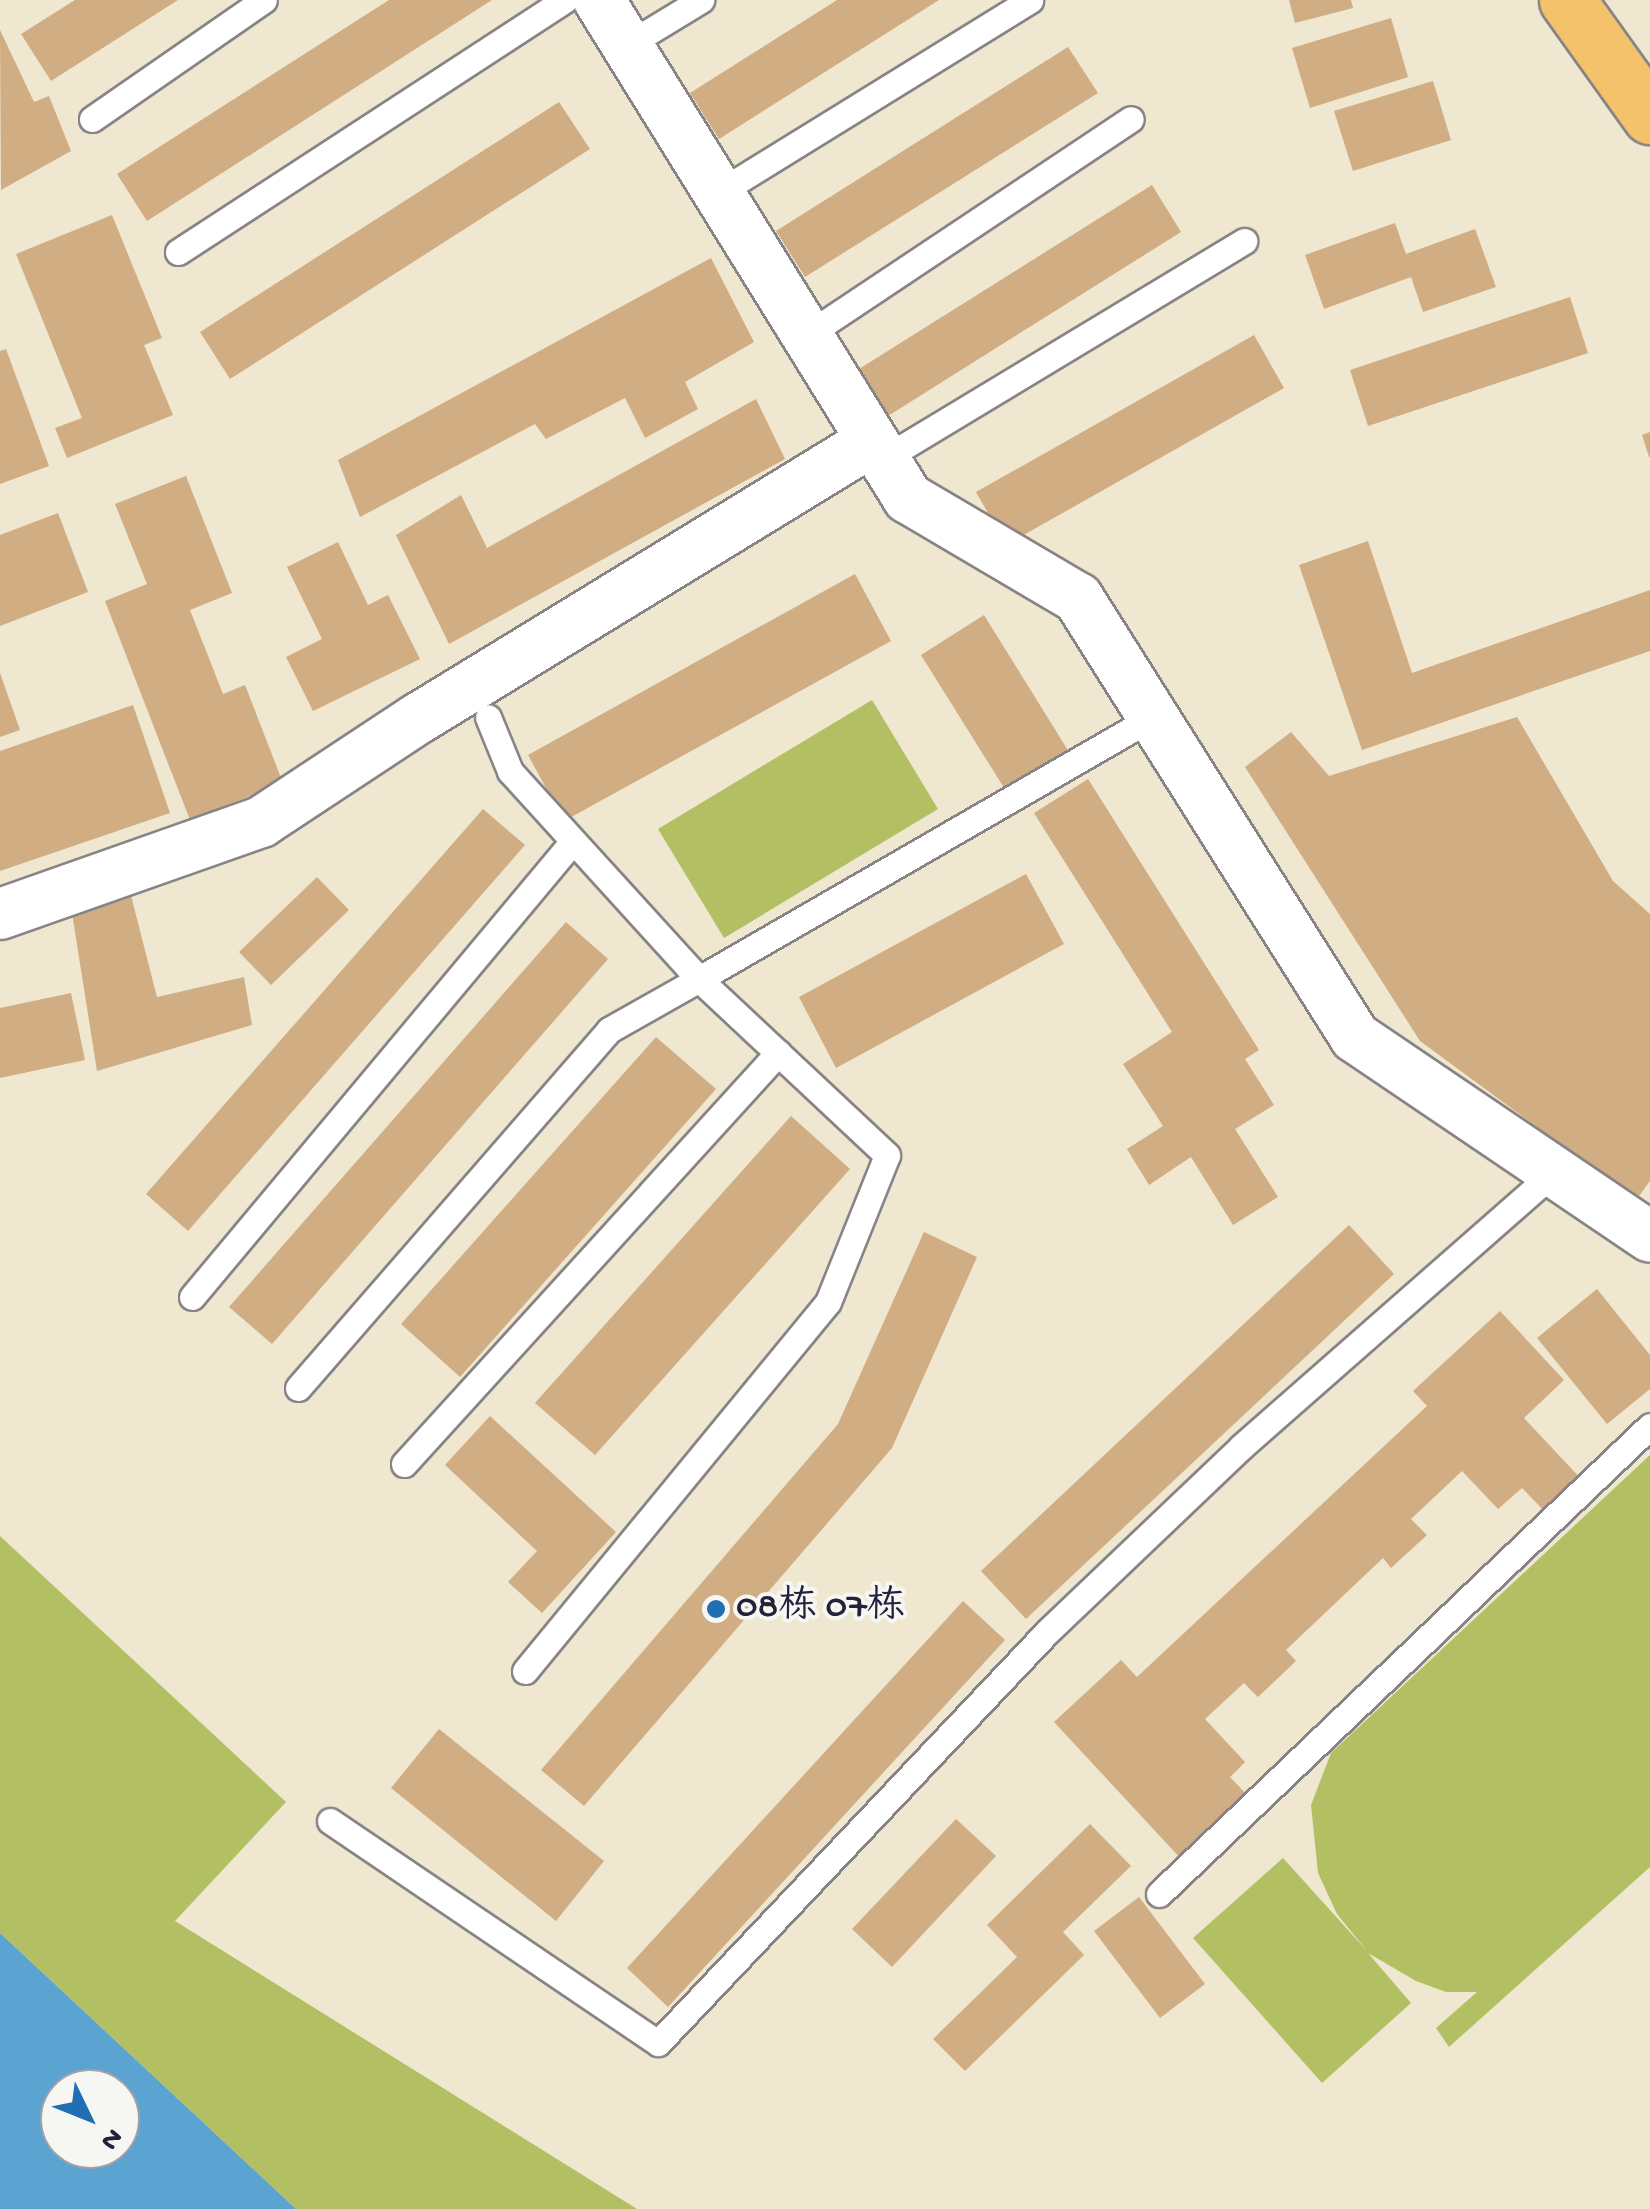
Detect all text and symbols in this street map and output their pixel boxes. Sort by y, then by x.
place label: 08栋 07栋 [736,1586,905,1632]
marker: 08栋 07栋 [705,1598,727,1620]
north arrow [40,2069,140,2169]
text: N [93,2120,129,2156]

